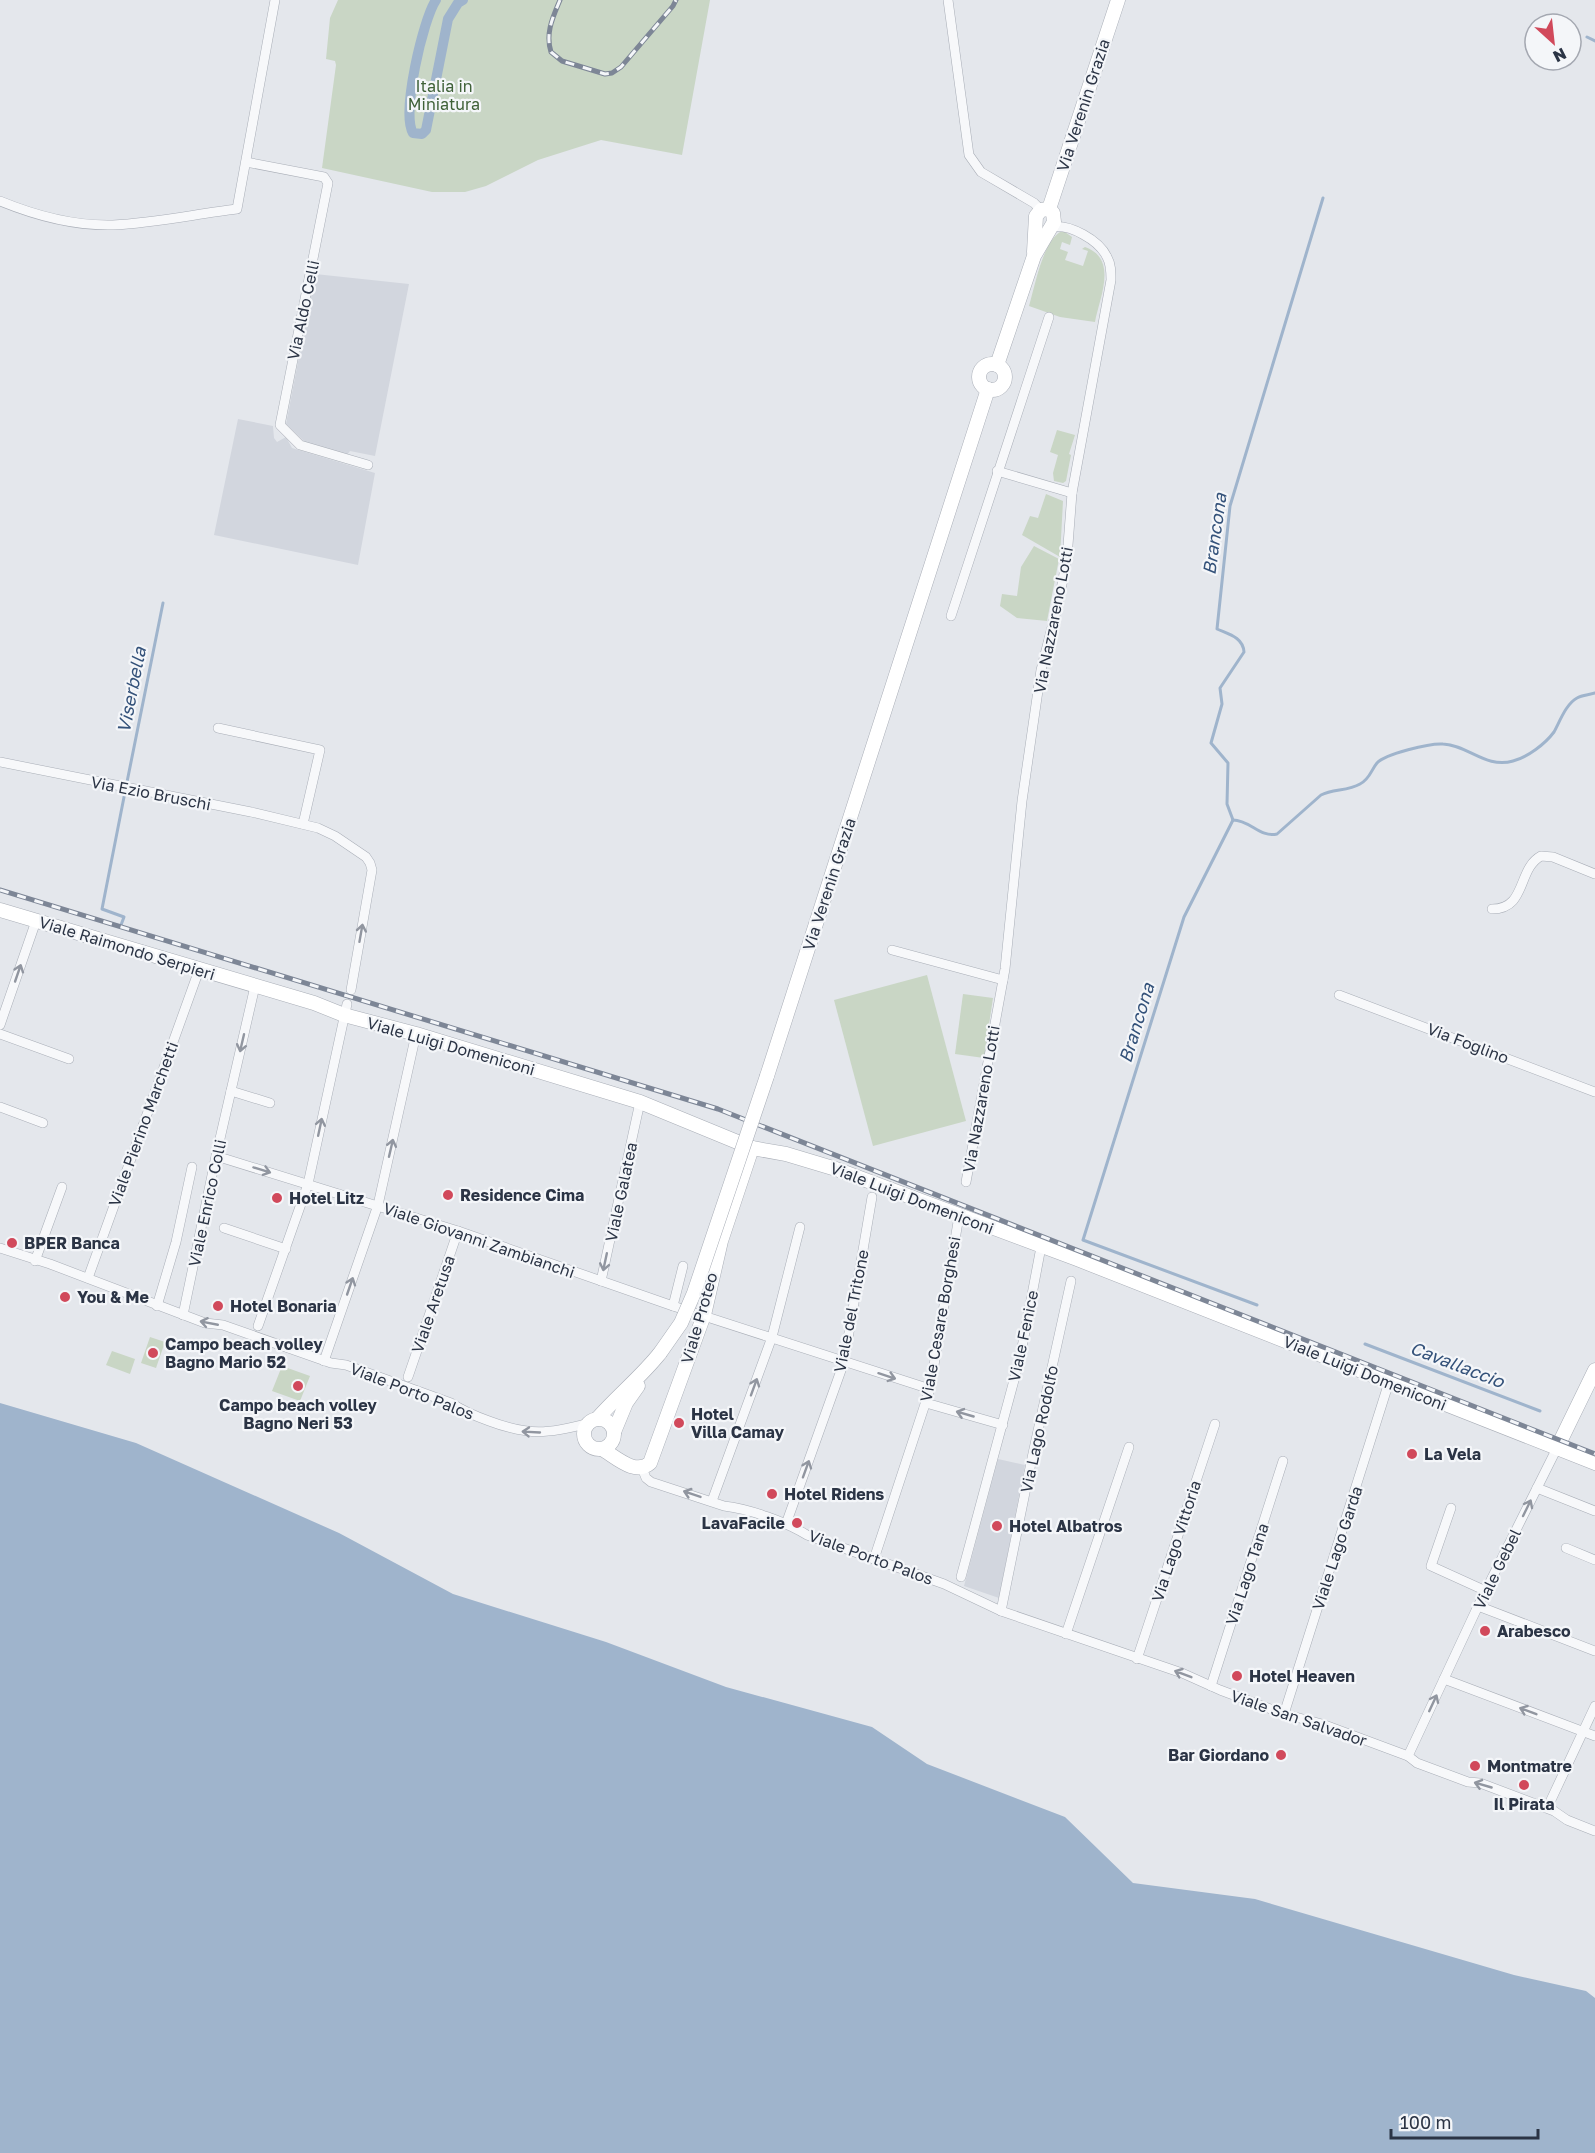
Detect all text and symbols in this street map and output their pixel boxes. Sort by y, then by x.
north arrow [1523,12,1583,72]
street label: Via Verenin Grazia [1052,36,1114,174]
text: N [1550,44,1570,67]
park label: Italia in Miniatura [408,76,480,114]
street label: Via Aldo Celli [283,258,323,362]
water label: Brancona [1197,491,1231,576]
street label: Via Nazzareno Lotti [1029,545,1077,695]
water label: Viserbella [112,644,150,735]
street label: Via Ezio Bruschi [89,772,213,814]
street label: Via Verenin Grazia [798,815,860,953]
street label: Viale Raimondo Serpieri [37,912,217,984]
one-way arrow [356,924,367,944]
one-way arrow [13,964,24,983]
water label: Brancona [1114,979,1159,1065]
street label: Viale Luigi Domeniconi [365,1012,537,1080]
street label: Via Foglino [1424,1018,1512,1068]
street label: Via Nazzareno Lotti [958,1024,1004,1174]
one-way arrow [236,1033,247,1053]
street label: Viale Pierino Marchetti [104,1039,182,1209]
one-way arrow [315,1117,327,1136]
street label: Viale Enrico Colli [184,1137,230,1269]
one-way arrow [385,1139,397,1158]
street label: Viale Galatea [601,1140,641,1244]
street label: Viale Luigi Domeniconi [827,1157,997,1239]
one-way arrow [252,1165,271,1176]
place label: Residence Cima [460,1185,584,1205]
place label: Hotel Litz [289,1188,364,1208]
marker: Residence Cima [441,1188,455,1202]
marker: Hotel Litz [270,1191,284,1205]
street label: Viale Giovanni Zambianchi [381,1198,577,1282]
place label: BPER Banca [24,1233,120,1253]
street label: Viale Cesare Borghesi [916,1235,964,1403]
marker: BPER Banca [5,1236,19,1250]
street label: Viale del Tritone [829,1248,873,1374]
one-way arrow [599,1252,610,1271]
street label: Viale Aretusa [407,1253,459,1355]
street label: Viale Proteo [676,1270,722,1366]
one-way arrow [346,1277,357,1296]
place label: You & Me [77,1287,149,1307]
street label: Viale Fenice [1004,1288,1042,1384]
marker: You & Me [58,1290,72,1304]
place label: Hotel Bonaria [230,1296,337,1316]
marker: Hotel Bonaria [211,1299,225,1313]
one-way arrow [200,1317,219,1328]
street label: Viale Luigi Domeniconi [1281,1331,1449,1415]
place label: Campo beach volley Bagno Mario 52 [165,1334,323,1372]
water label: Cavallaccio [1407,1336,1508,1392]
marker: Campo beach volley Bagno Mario 52 [146,1346,160,1360]
street label: Viale Porto Palos [347,1358,477,1424]
street label: Via Lago Rodolfo [1016,1364,1062,1494]
one-way arrow [877,1371,896,1382]
one-way arrow [749,1378,760,1397]
marker: Campo beach volley Bagno Neri 53 [291,1379,305,1393]
place label: Campo beach volley Bagno Neri 53 [219,1395,377,1433]
place label: Hotel Villa Camay [691,1404,784,1442]
one-way arrow [955,1408,974,1419]
marker: Hotel Villa Camay [672,1416,686,1430]
one-way arrow [522,1426,542,1437]
place label: La Vela [1424,1444,1481,1464]
marker: La Vela [1405,1447,1419,1461]
one-way arrow [801,1461,812,1479]
street label: Via Lago Vittoria [1147,1478,1205,1604]
street label: Viale Lago Garda [1308,1483,1366,1613]
place label: Hotel Ridens [784,1484,884,1504]
marker: Hotel Ridens [765,1487,779,1501]
one-way arrow [683,1488,702,1499]
one-way arrow [1521,1500,1533,1518]
place label: LavaFacile [702,1513,785,1533]
marker: LavaFacile [790,1516,804,1530]
place label: Hotel Albatros [1009,1516,1123,1536]
marker: Hotel Albatros [990,1519,1004,1533]
street label: Via Lago Tana [1221,1520,1273,1628]
street label: Viale Porto Palos [806,1525,936,1589]
street label: Viale Gebel [1469,1525,1525,1613]
place label: Arabesco [1497,1621,1571,1641]
marker: Arabesco [1478,1624,1492,1638]
place label: Hotel Heaven [1249,1666,1355,1686]
one-way arrow [1174,1667,1193,1678]
marker: Hotel Heaven [1230,1669,1244,1683]
street label: Viale San Salvador [1228,1685,1370,1751]
one-way arrow [1427,1694,1439,1712]
one-way arrow [1519,1705,1538,1716]
place label: Bar Giordano [1168,1745,1269,1765]
marker: Bar Giordano [1274,1748,1288,1762]
place label: Montmatre [1487,1756,1572,1776]
marker: Montmatre [1468,1759,1482,1773]
marker: Il Pirata [1517,1778,1531,1792]
one-way arrow [1474,1779,1493,1790]
place label: Il Pirata [1494,1794,1554,1814]
scale bar [1391,2102,1538,2140]
text: 100 m [1400,2111,1451,2133]

